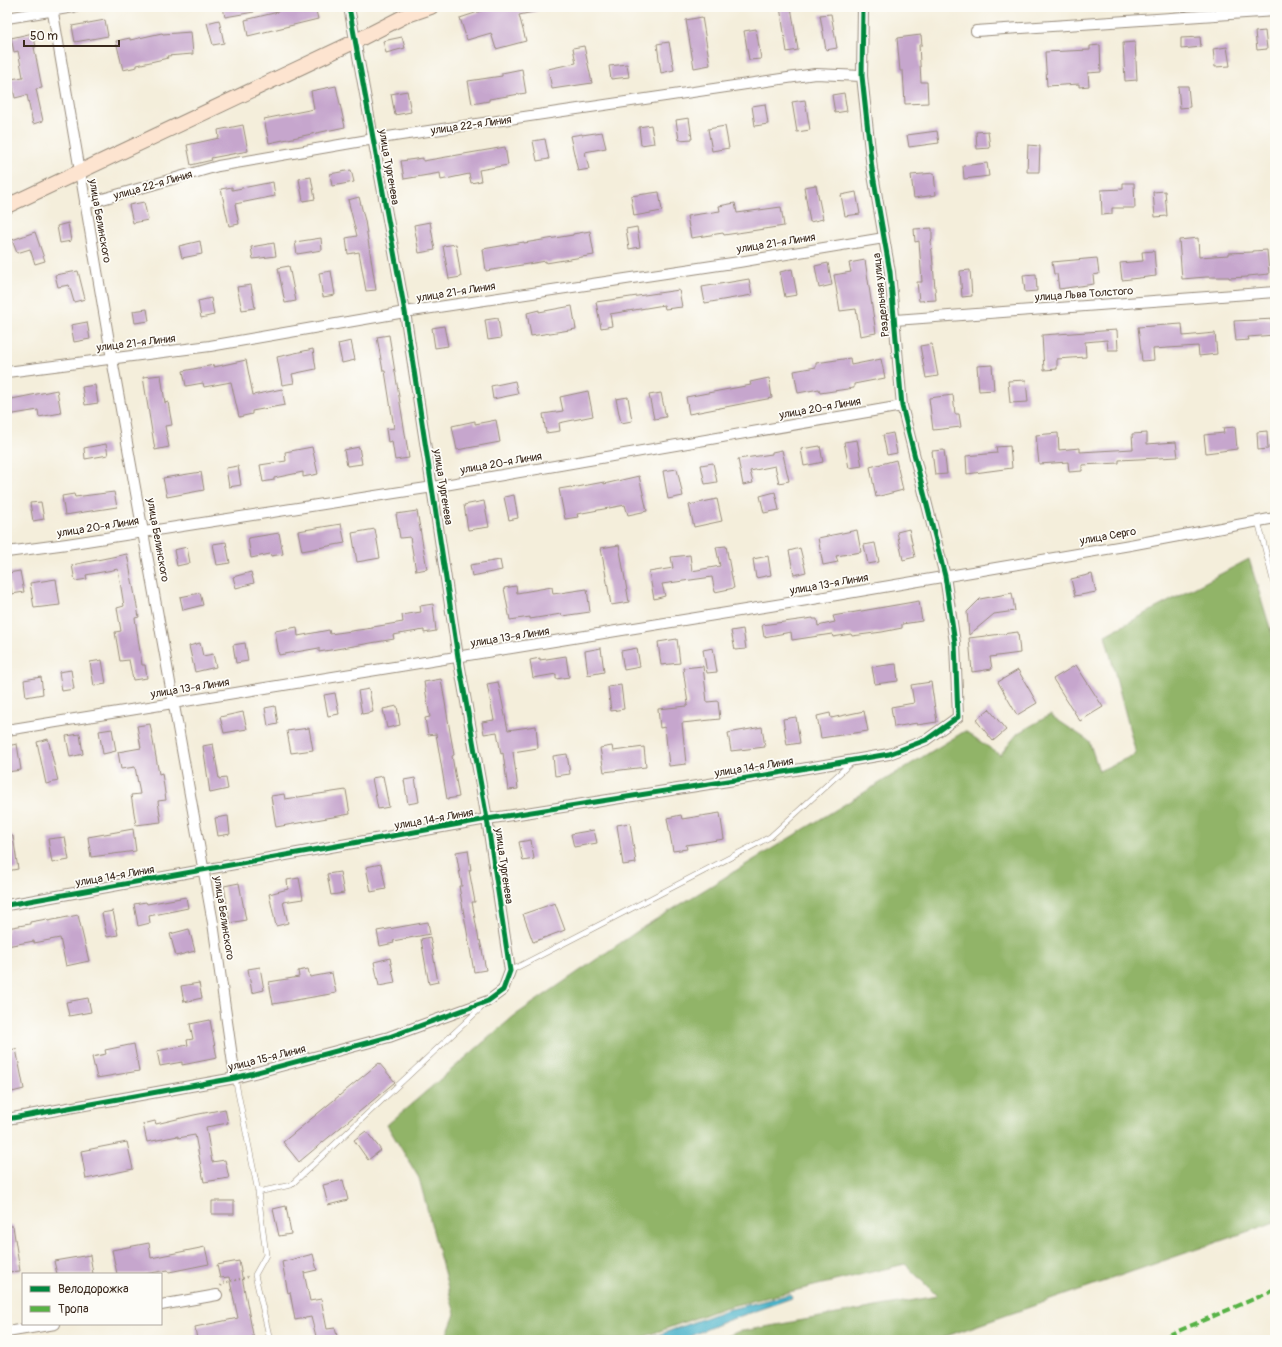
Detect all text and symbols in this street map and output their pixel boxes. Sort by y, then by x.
scale bar [24,22,119,48]
text: 50 m [30,29,58,44]
street label: улица 22-я Линия [429,113,512,137]
street label: улица Тургенева [376,127,402,206]
street label: улица 22-я Линия [111,168,194,203]
street label: улица Белинского [86,177,114,264]
street label: улица 21-я Линия [735,230,816,256]
street label: Раздельная улица [870,252,892,338]
street label: улица 21-я Линия [415,279,496,305]
street label: улица Льва Толстого [1033,284,1134,304]
street label: улица 21-я Линия [95,332,176,354]
street label: улица 20-я Линия [777,394,862,422]
street label: улица Тургенева [430,447,455,526]
street label: улица 20-я Линия [458,449,543,477]
street label: улица Белинского [144,496,172,583]
street label: улица 20-я Линия [55,514,140,540]
street label: улица Серго [1078,525,1137,548]
street label: улица 13-я Линия [788,571,869,597]
street label: улица 13-я Линия [469,624,550,650]
street label: улица 13-я Линия [149,675,230,701]
street label: улица 14-я Линия [713,754,794,780]
street label: улица 14-я Линия [393,806,474,832]
street label: улица Тургенева [492,826,516,905]
street label: улица 14-я Линия [74,863,155,889]
street label: улица Белинского [211,874,237,961]
street label: улица 15-я Линия [226,1042,307,1074]
legend [22,1273,162,1325]
text: Велодорожка [58,1282,129,1297]
text: Тропа [58,1302,89,1317]

